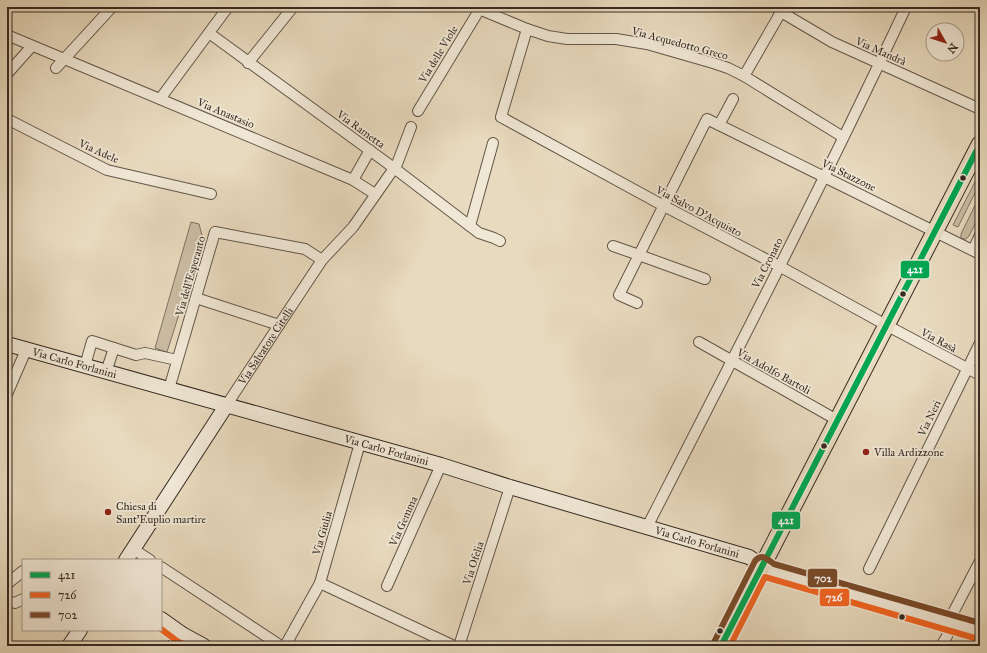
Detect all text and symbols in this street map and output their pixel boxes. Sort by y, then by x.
north arrow [925,22,965,62]
street label: Via delle Viole [416,23,461,86]
street label: Via Acquedotto Greco [629,24,730,64]
street label: Via Mandrà [853,34,908,68]
text: N [944,40,960,56]
street label: Via Anastasio [194,95,257,131]
street label: Via Rametta [333,107,388,151]
street label: Via Adele [76,136,121,166]
street label: Via Stazzone [819,156,878,194]
unlabelled marker [958,173,968,183]
street label: Via Salvo D'Acquisto [652,183,744,241]
street label: Via dell'Esperanto [173,234,208,319]
street label: Via Cronato [749,235,786,292]
line badge: 421 [900,260,930,279]
text: 421 [907,263,924,277]
unlabelled marker [898,289,908,299]
street label: Via Salvatore Citelli [235,305,296,388]
street label: Via Rasà [918,325,959,355]
street label: Via Carlo Forlanini [30,345,118,381]
street label: Via Adolfo Bartoli [734,345,813,397]
street label: Via Neri [915,398,944,439]
street label: Via Carlo Forlanini [342,432,430,468]
unlabelled marker [819,441,829,451]
place label: Villa Ardizzone [873,446,944,459]
marker: Villa Ardizzone [861,447,871,457]
street label: Via Gemma [386,494,420,549]
place label: Chiesa di Sant'Euplio martire [116,500,207,526]
marker: Chiesa di Sant'Euplio martire [103,507,113,517]
street label: Via Giulia [310,509,335,558]
line badge: 421 [771,511,801,530]
text: 421 [778,514,795,528]
street label: Via Carlo Forlanini [652,524,741,561]
street label: Via Ofelia [460,539,487,587]
legend [22,559,162,631]
text: 421 [58,568,76,582]
line badge: 702 [807,568,838,588]
text: 702 [814,572,832,585]
text: 726 [58,588,77,602]
line badge: 726 [819,588,850,607]
text: 726 [826,591,844,604]
text: 702 [58,608,77,622]
unlabelled marker [897,612,907,622]
unlabelled marker [715,626,725,636]

